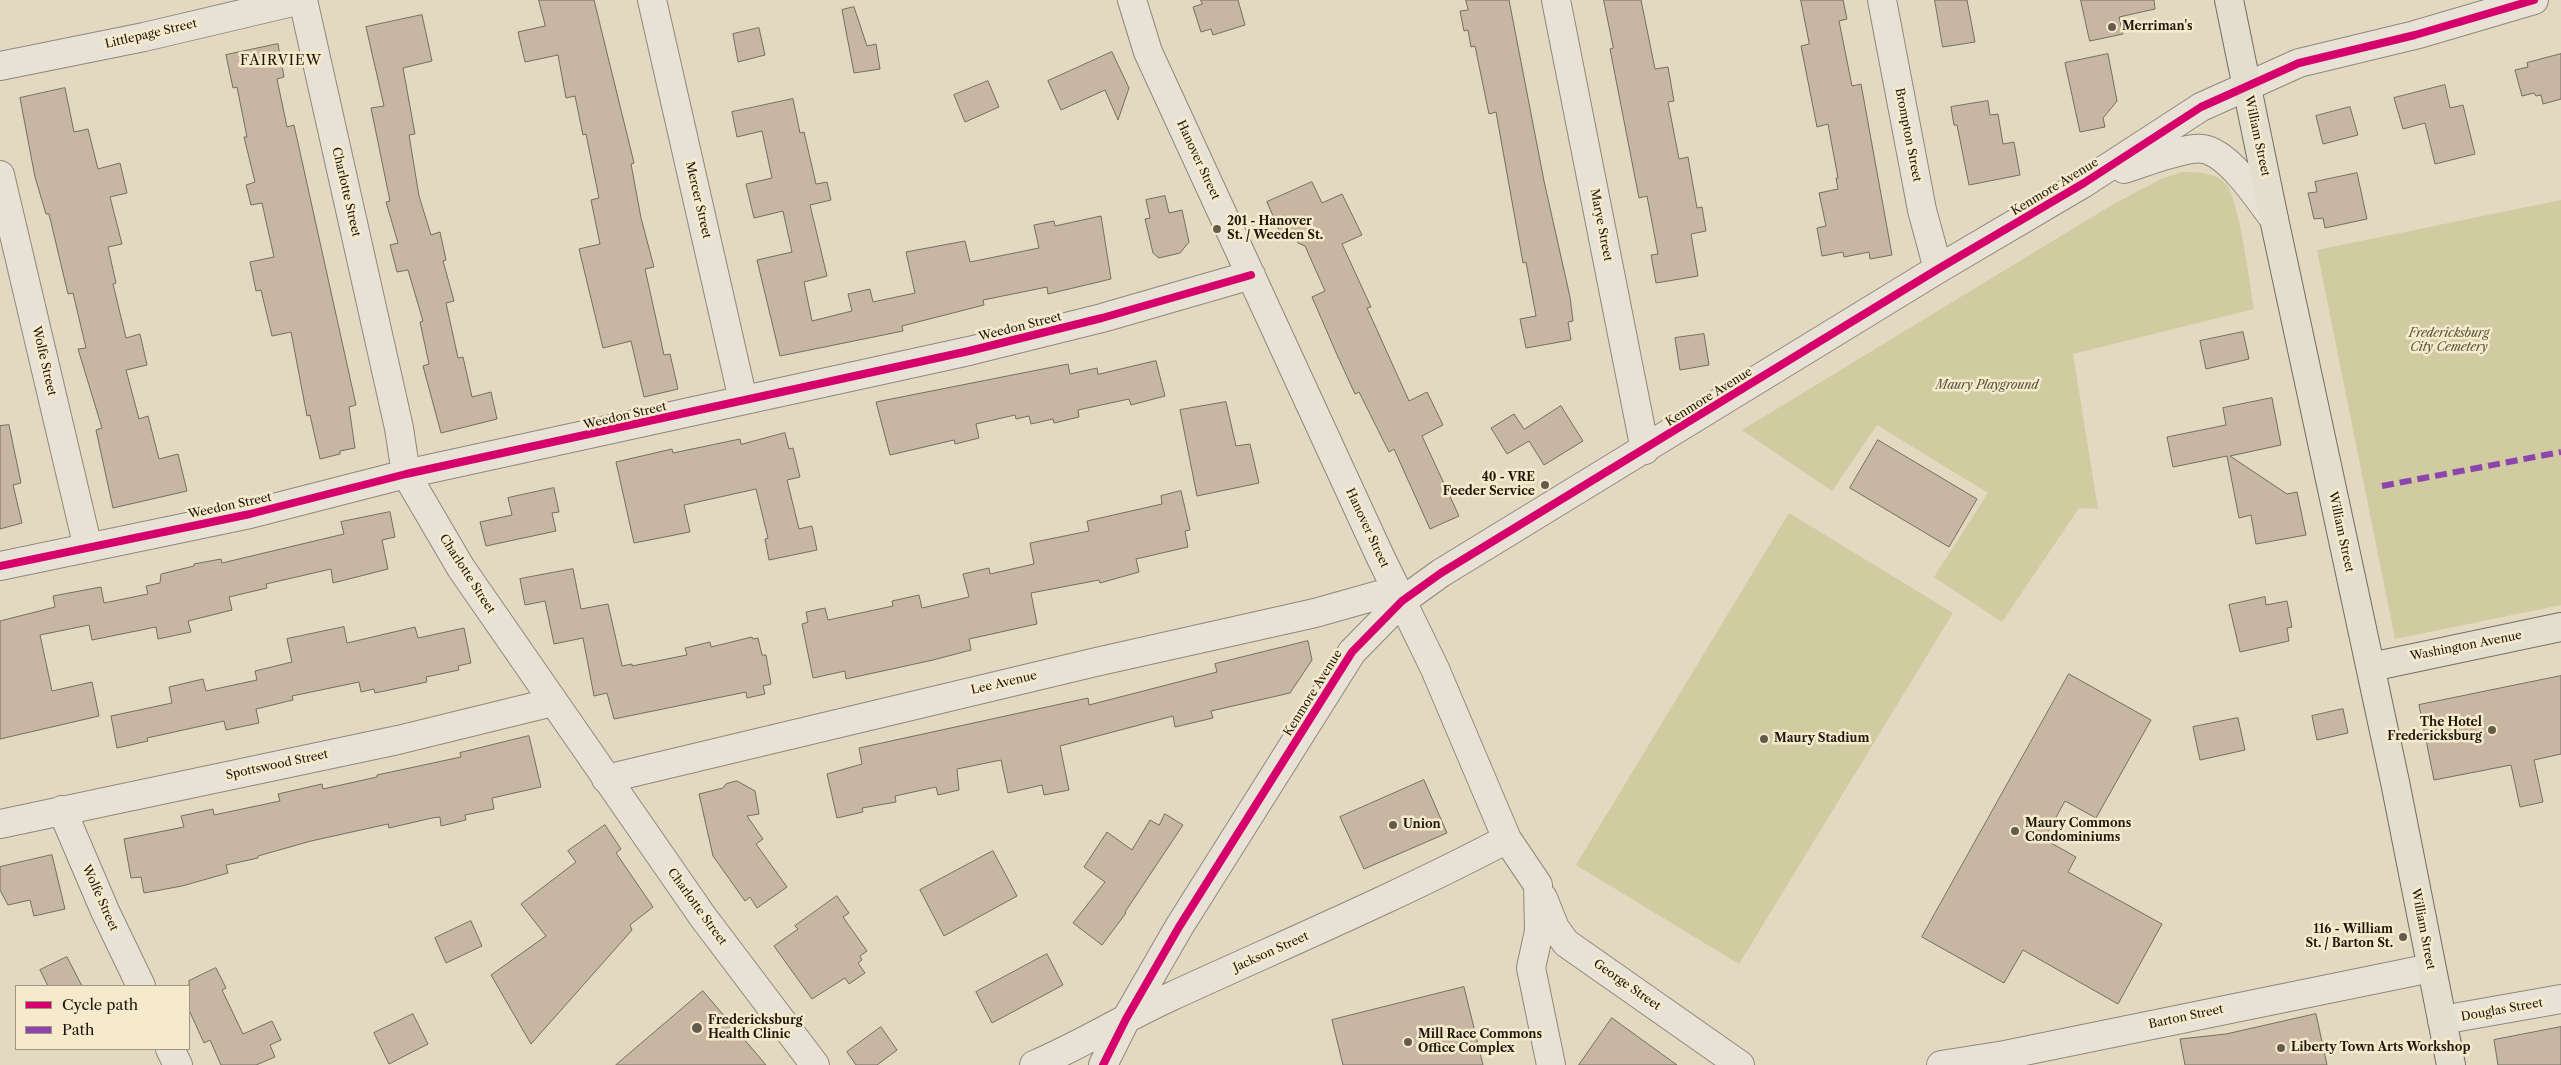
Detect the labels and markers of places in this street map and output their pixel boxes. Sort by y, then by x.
place label: Merriman's [2122,20,2193,34]
marker: Merriman's [2106,21,2118,33]
place label: 201 - Hanover St. / Weeden St. [1227,215,1323,243]
marker: 201 - Hanover St. / Weeden St. [1211,223,1223,235]
place label: 40 - VRE Feeder Service [1443,471,1535,499]
marker: 40 - VRE Feeder Service [1539,479,1551,491]
place label: The Hotel Fredericksburg [2387,716,2482,744]
marker: The Hotel Fredericksburg [2486,724,2498,736]
place label: Maury Stadium [1774,732,1869,746]
marker: Maury Stadium [1758,733,1770,745]
place label: Maury Commons Condominiums [2025,817,2131,845]
place label: Union [1403,818,1441,832]
marker: Union [1387,819,1399,831]
marker: Maury Commons Condominiums [2009,825,2021,837]
place label: 116 - William St. / Barton St. [2305,923,2393,951]
marker: 116 - William St. / Barton St. [2397,931,2409,943]
place label: Fredericksburg Health Clinic [708,1014,803,1042]
marker: Fredericksburg Health Clinic [690,1021,704,1035]
place label: Mill Race Commons Office Complex [1418,1028,1542,1056]
marker: Mill Race Commons Office Complex [1402,1036,1414,1048]
place label: Liberty Town Arts Workshop [2291,1041,2470,1055]
marker: Liberty Town Arts Workshop [2275,1042,2287,1054]

